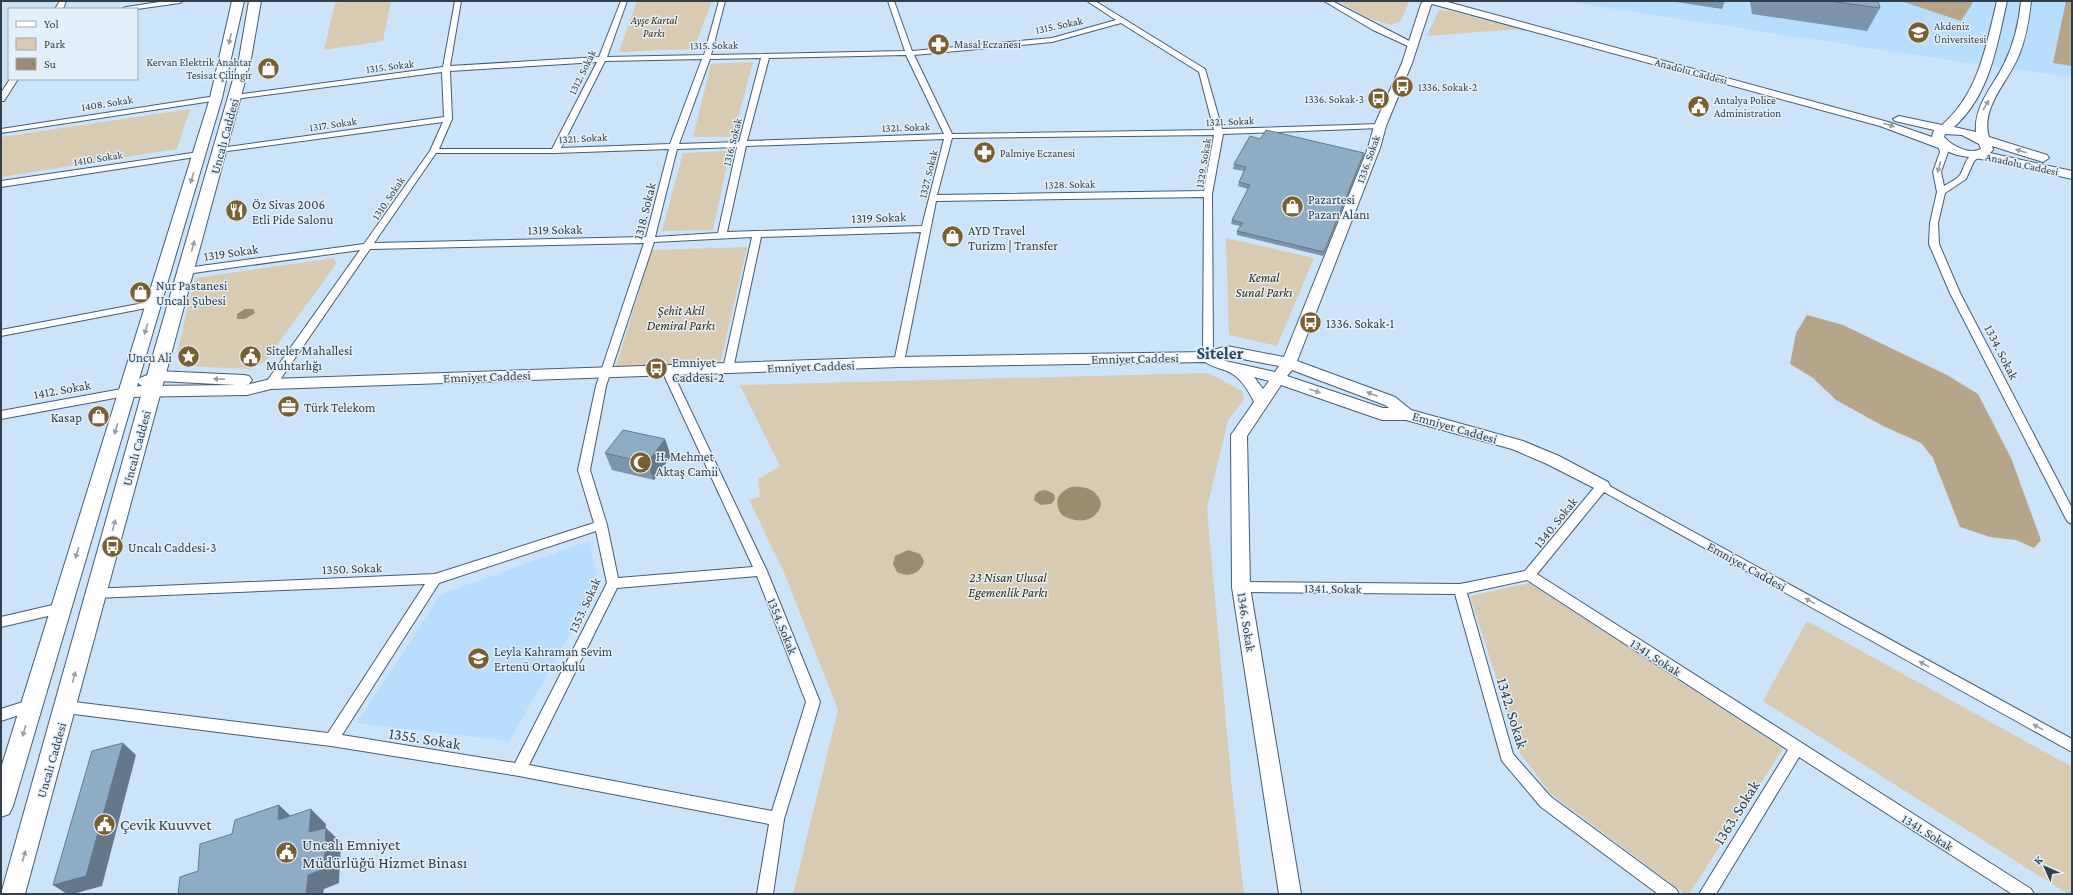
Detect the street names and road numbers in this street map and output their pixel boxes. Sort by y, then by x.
street label: 1315. Sokak [1034,14,1085,36]
street label: 1315. Sokak [690,39,739,51]
street label: 1312. Sokak [566,47,598,96]
street label: Anadolu Caddesi [1654,56,1729,86]
street label: 1315. Sokak [365,57,415,75]
street label: 1408. Sokak [80,93,134,113]
street label: Uncalı Caddesi [207,96,242,176]
street label: 1321. Sokak [1206,114,1255,128]
street label: 1317. Sokak [308,115,358,133]
street label: 1316. Sokak [720,116,744,167]
street label: 1321. Sokak [882,120,931,134]
street label: 1321. Sokak [559,131,608,145]
street label: 1336. Sokak [1354,133,1382,185]
street label: 1329. Sokak [1193,137,1213,189]
street label: 1410. Sokak [73,148,124,168]
street label: 1327. Sokak [916,148,940,199]
street label: Anadolu Caddesi [1984,150,2060,178]
street label: 1310. Sokak [369,174,407,222]
street label: 1328. Sokak [1045,178,1096,190]
street label: 1318. Sokak [630,180,659,241]
street label: 1319 Sokak [851,209,907,226]
street label: 1319 Sokak [528,222,583,237]
street label: 1319 Sokak [203,241,260,264]
street label: 1334. Sokak [1981,322,2022,383]
street label: Emniyet Caddesi [1091,350,1180,367]
street label: Emniyet Caddesi [767,357,856,376]
street label: Emniyet Caddesi [443,367,532,386]
street label: 1412. Sokak [32,377,93,402]
street label: Uncalı Caddesi [119,408,154,488]
street label: Emniyet Caddesi [1411,408,1500,447]
street label: 1340. Sokak [1531,493,1581,551]
street label: Emniyet Caddesi [1705,539,1789,595]
street label: 1350. Sokak [322,560,383,577]
street label: 1353. Sokak [565,575,604,635]
street label: 1341. Sokak [1304,580,1363,597]
street label: 1346. Sokak [1234,591,1259,654]
street label: 1354. Sokak [764,596,801,657]
street label: 1341. Sokak [1627,635,1685,680]
street label: 1342. Sokak [1494,676,1531,751]
street label: Uncalı Caddesi [34,720,70,800]
street label: 1355. Sokak [388,724,462,753]
street label: 1363. Sokak [1710,777,1763,848]
street label: 1341. Sokak [1899,811,1957,855]

